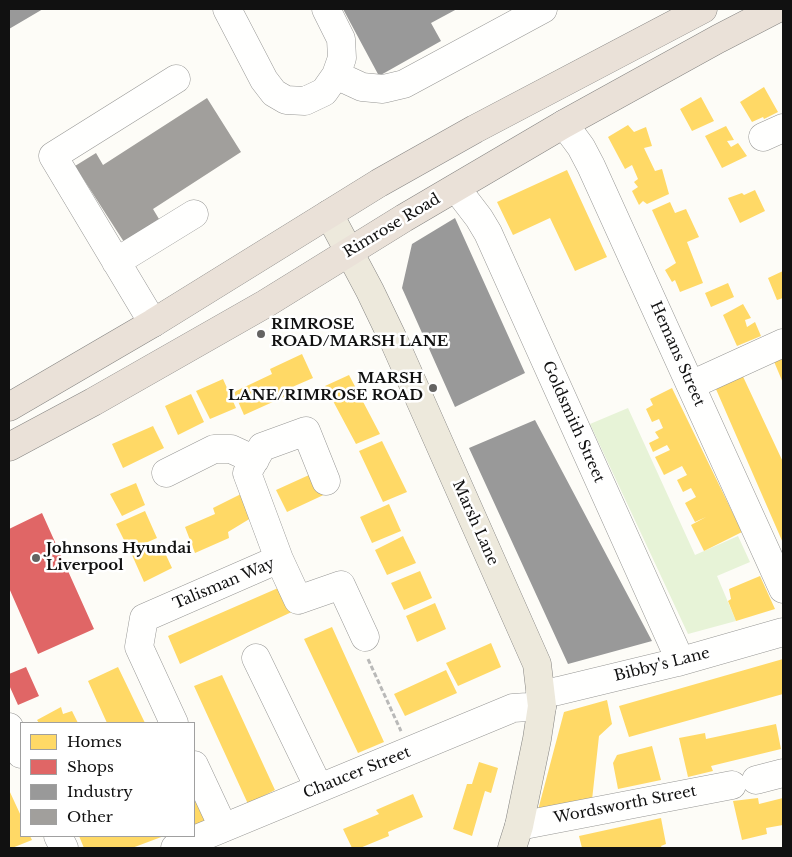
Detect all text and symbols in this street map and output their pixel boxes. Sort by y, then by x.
street label: Rimrose Road [340,190,444,262]
street label: Hemans Street [646,299,708,409]
place label: RIMROSE ROAD/MARSH LANE [271,316,448,351]
marker: RIMROSE ROAD/MARSH LANE [255,328,267,340]
street label: Goldsmith Street [538,358,608,486]
place label: MARSH LANE/RIMROSE ROAD [228,370,423,405]
marker: MARSH LANE/RIMROSE ROAD [427,382,439,394]
street label: Marsh Lane [448,478,502,568]
place label: Johnsons Hyundai Liverpool [46,540,191,575]
marker: Johnsons Hyundai Liverpool [30,552,42,564]
street label: Talisman Way [171,555,277,613]
street label: Bibby's Lane [612,644,712,686]
legend [20,722,195,837]
text: Homes [67,732,122,751]
street label: Chaucer Street [301,743,413,803]
text: Shops [67,757,114,776]
text: Industry [67,782,133,801]
street label: Wordsworth Street [552,782,698,828]
text: Other [67,807,113,826]

